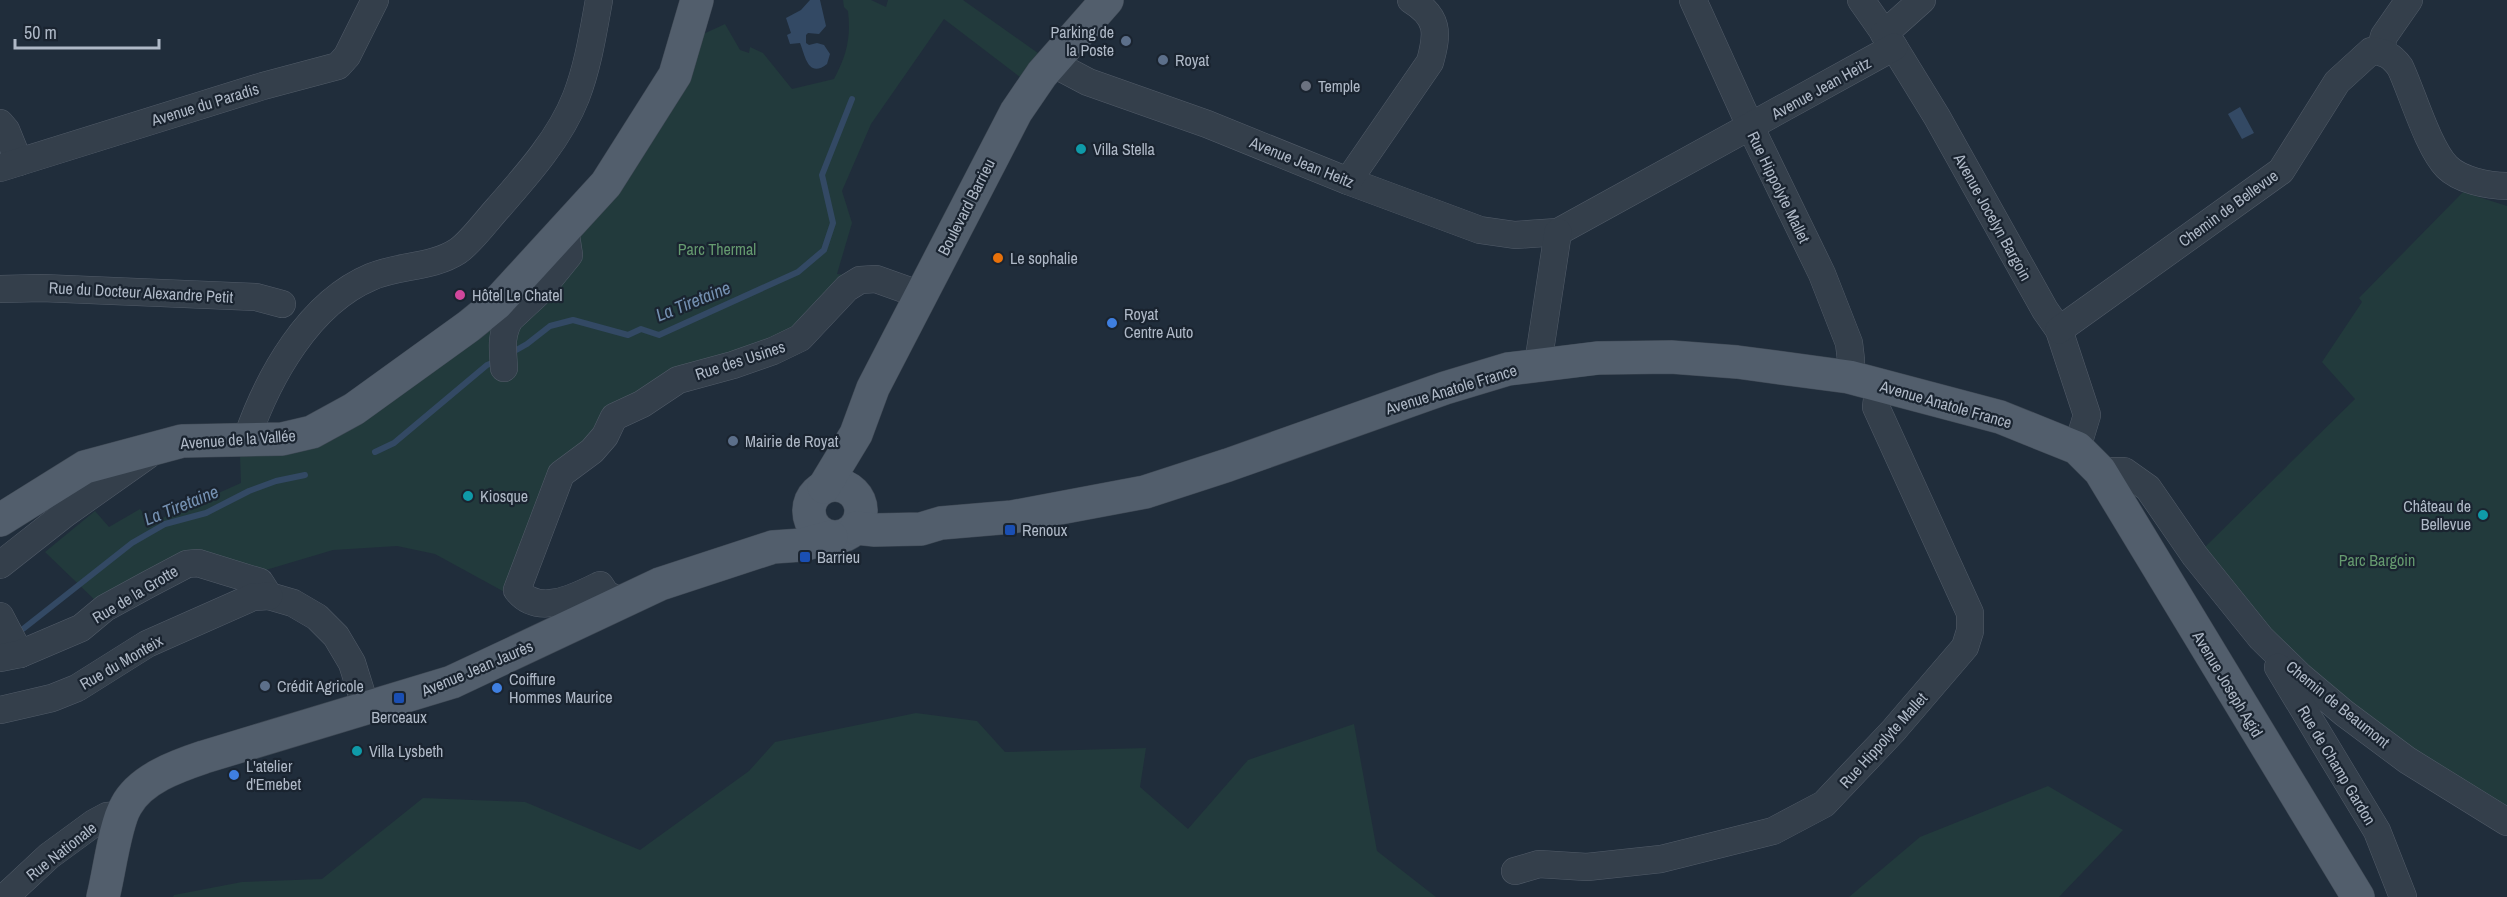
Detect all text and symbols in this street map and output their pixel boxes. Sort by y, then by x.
scale bar [15,12,159,50]
text: 50 m [24,20,57,45]
place label: Parking de la Poste [1051,21,1114,61]
marker: Parking de la Poste [1119,34,1133,48]
place label: Royat [1175,49,1210,71]
street label: Avenue Jean Heitz [1766,51,1875,125]
marker: Royat [1156,53,1170,67]
place label: Temple [1318,75,1360,97]
street label: Avenue du Paradis [148,77,261,131]
marker: Temple [1299,79,1313,93]
street label: Rue Hippolyte Mallet [1742,127,1816,247]
street label: Avenue Jean Heitz [1246,131,1358,193]
place label: Villa Stella [1093,138,1155,160]
marker: Villa Stella [1074,142,1088,156]
street label: Avenue Jocelyn Bargoin [1948,149,2037,284]
street label: Boulevard Barrieu [932,155,1000,259]
street label: Chemin de Bellevue [2174,164,2282,252]
park label: Parc Thermal [678,238,756,260]
place label: Le sophalie [1010,247,1078,269]
marker: Le sophalie [991,251,1005,265]
water label: La Tiretaine [652,275,734,327]
street label: Rue du Docteur Alexandre Petit [48,276,234,308]
place label: Hôtel Le Chatel [472,284,563,306]
marker: Hôtel Le Chatel [453,288,467,302]
place label: Royat Centre Auto [1124,303,1193,343]
marker: Royat Centre Auto [1105,316,1119,330]
street label: Rue des Usines [692,335,788,385]
street label: Avenue Anatole France [1382,359,1519,420]
street label: Avenue Anatole France [1877,374,2014,433]
street label: Avenue de la Vallée [179,424,296,454]
place label: Mairie de Royat [745,430,839,452]
marker: Mairie de Royat [726,434,740,448]
water label: La Tiretaine [140,479,222,531]
place label: Kiosque [480,485,528,507]
marker: Kiosque [461,489,475,503]
place label: Château de Bellevue [2403,495,2471,535]
marker: Château de Bellevue [2476,508,2490,522]
place label: Renoux [1022,519,1068,541]
marker: Renoux [1003,523,1017,537]
place label: Barrieu [817,546,860,568]
park label: Parc Bargoin [2339,549,2415,571]
marker: Barrieu [798,550,812,564]
street label: Rue de la Grotte [88,560,182,628]
street label: Avenue Joseph Agid [2187,626,2268,741]
street label: Rue du Monteix [75,629,167,695]
street label: Avenue Jean Jaurès [417,635,536,702]
street label: Chemin de Beaumont [2281,655,2395,753]
place label: Coiffure Hommes Maurice [509,668,613,708]
place label: Crédit Agricole [277,675,364,697]
marker: Crédit Agricole [258,679,272,693]
marker: Coiffure Hommes Maurice [490,681,504,695]
street label: Rue Hippolyte Mallet [1834,687,1932,793]
marker: Berceaux [392,691,406,705]
street label: Rue de Champ Gardon [2293,701,2381,829]
place label: Berceaux [371,706,427,728]
place label: Villa Lysbeth [369,740,443,762]
marker: Villa Lysbeth [350,744,364,758]
place label: L'atelier d'Emebet [246,755,301,795]
marker: L'atelier d'Emebet [227,768,241,782]
street label: Rue Nationale [21,817,101,885]

